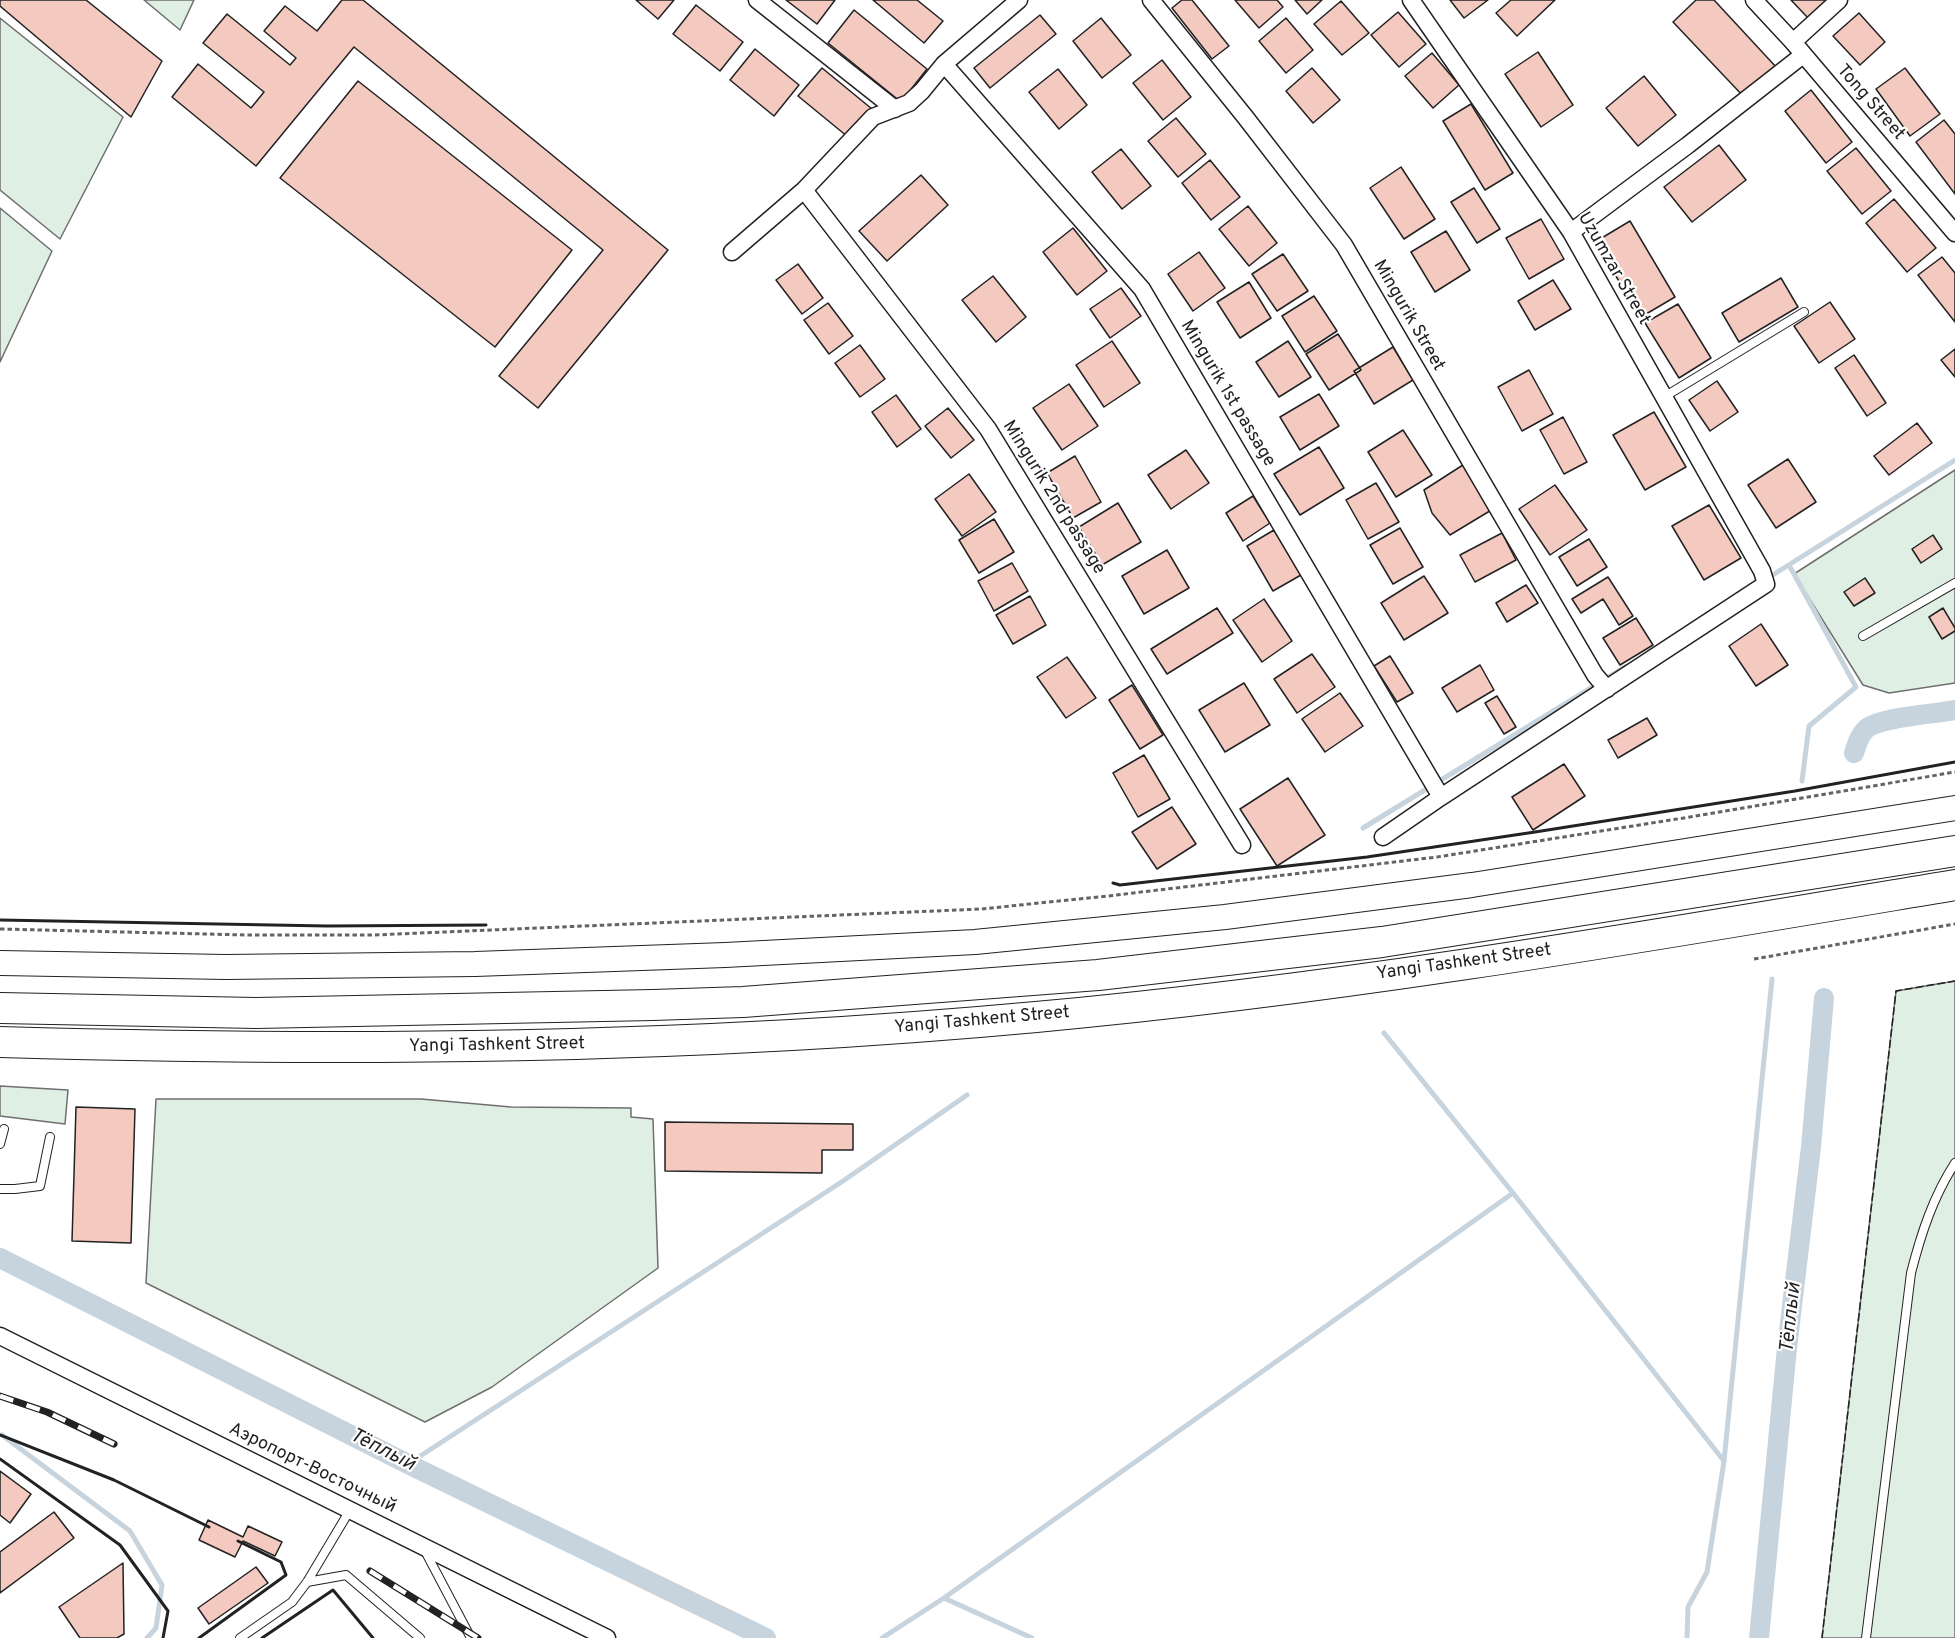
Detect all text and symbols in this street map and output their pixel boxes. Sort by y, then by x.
street label: Tong Street [1831,61,1909,145]
street label: Uzumzar Street [1572,209,1654,329]
street label: Mingurik Street [1367,257,1449,375]
street label: Mingurik 1st passage [1175,317,1279,471]
street label: Mingurik 2nd passage [997,417,1109,579]
street label: Yangi Tashkent Street [1375,940,1553,986]
street label: Yangi Tashkent Street [893,1003,1071,1039]
street label: Yangi Tashkent Street [409,1034,585,1058]
water label: Тёплый [1776,1282,1808,1354]
street label: Аэропорт-Восточный [225,1419,399,1519]
water label: Тёплый [345,1424,419,1478]

